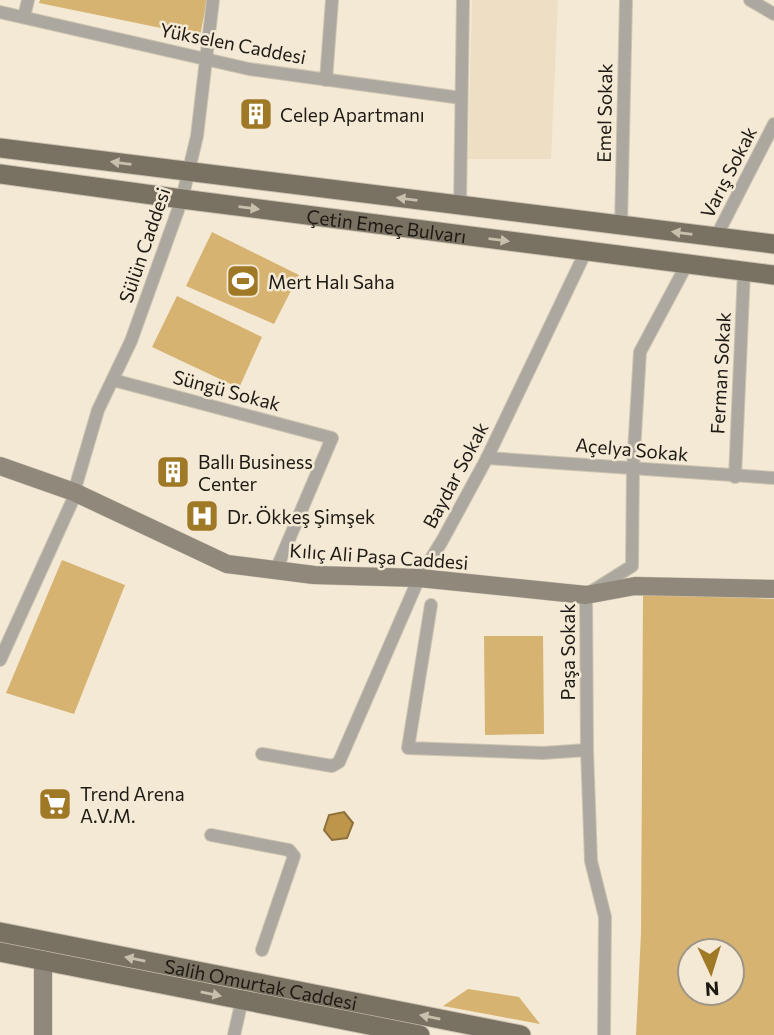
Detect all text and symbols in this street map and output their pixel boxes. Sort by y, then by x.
street label: Yükselen Caddesi [158,18,308,68]
street label: Emel Sokak [592,63,616,163]
building icon: Celep Apartmanı [237,95,275,133]
place label: Celep Apartmanı [280,103,425,126]
street label: Varış Sokak [695,122,761,222]
one-way arrow [110,157,132,168]
street label: Sülün Caddesi [114,184,174,306]
one-way arrow [396,193,418,204]
one-way arrow [239,202,261,213]
street label: Çetin Emeç Bulvarı [305,204,468,247]
one-way arrow [671,227,693,238]
one-way arrow [489,234,511,245]
sports icon: Mert Halı Saha [224,262,262,300]
place label: Mert Halı Saha [268,270,395,293]
street label: Ferman Sokak [705,311,735,435]
street label: Süngü Sokak [171,365,283,415]
street label: Baydar Sokak [417,418,493,532]
street label: Açelya Sokak [575,433,689,465]
place label: Ballı Business Center [198,450,313,495]
building icon: Ballı Business Center [154,453,192,491]
hospital icon: Dr. Ökkeş Şimşek [183,497,221,535]
place label: Dr. Ökkeş Şimşek [227,505,375,528]
street label: Kılıç Ali Paşa Caddesi [289,538,469,574]
street label: Paşa Sokak [556,603,579,701]
place label: Trend Arena A.V.M. [80,782,185,827]
supermarket icon: Trend Arena A.V.M. [36,785,74,823]
north arrow [676,937,746,1007]
one-way arrow [124,953,146,964]
street label: Salih Omurtak Caddesi [163,953,359,1014]
text: N [704,977,720,1001]
one-way arrow [200,988,222,999]
one-way arrow [419,1012,441,1023]

